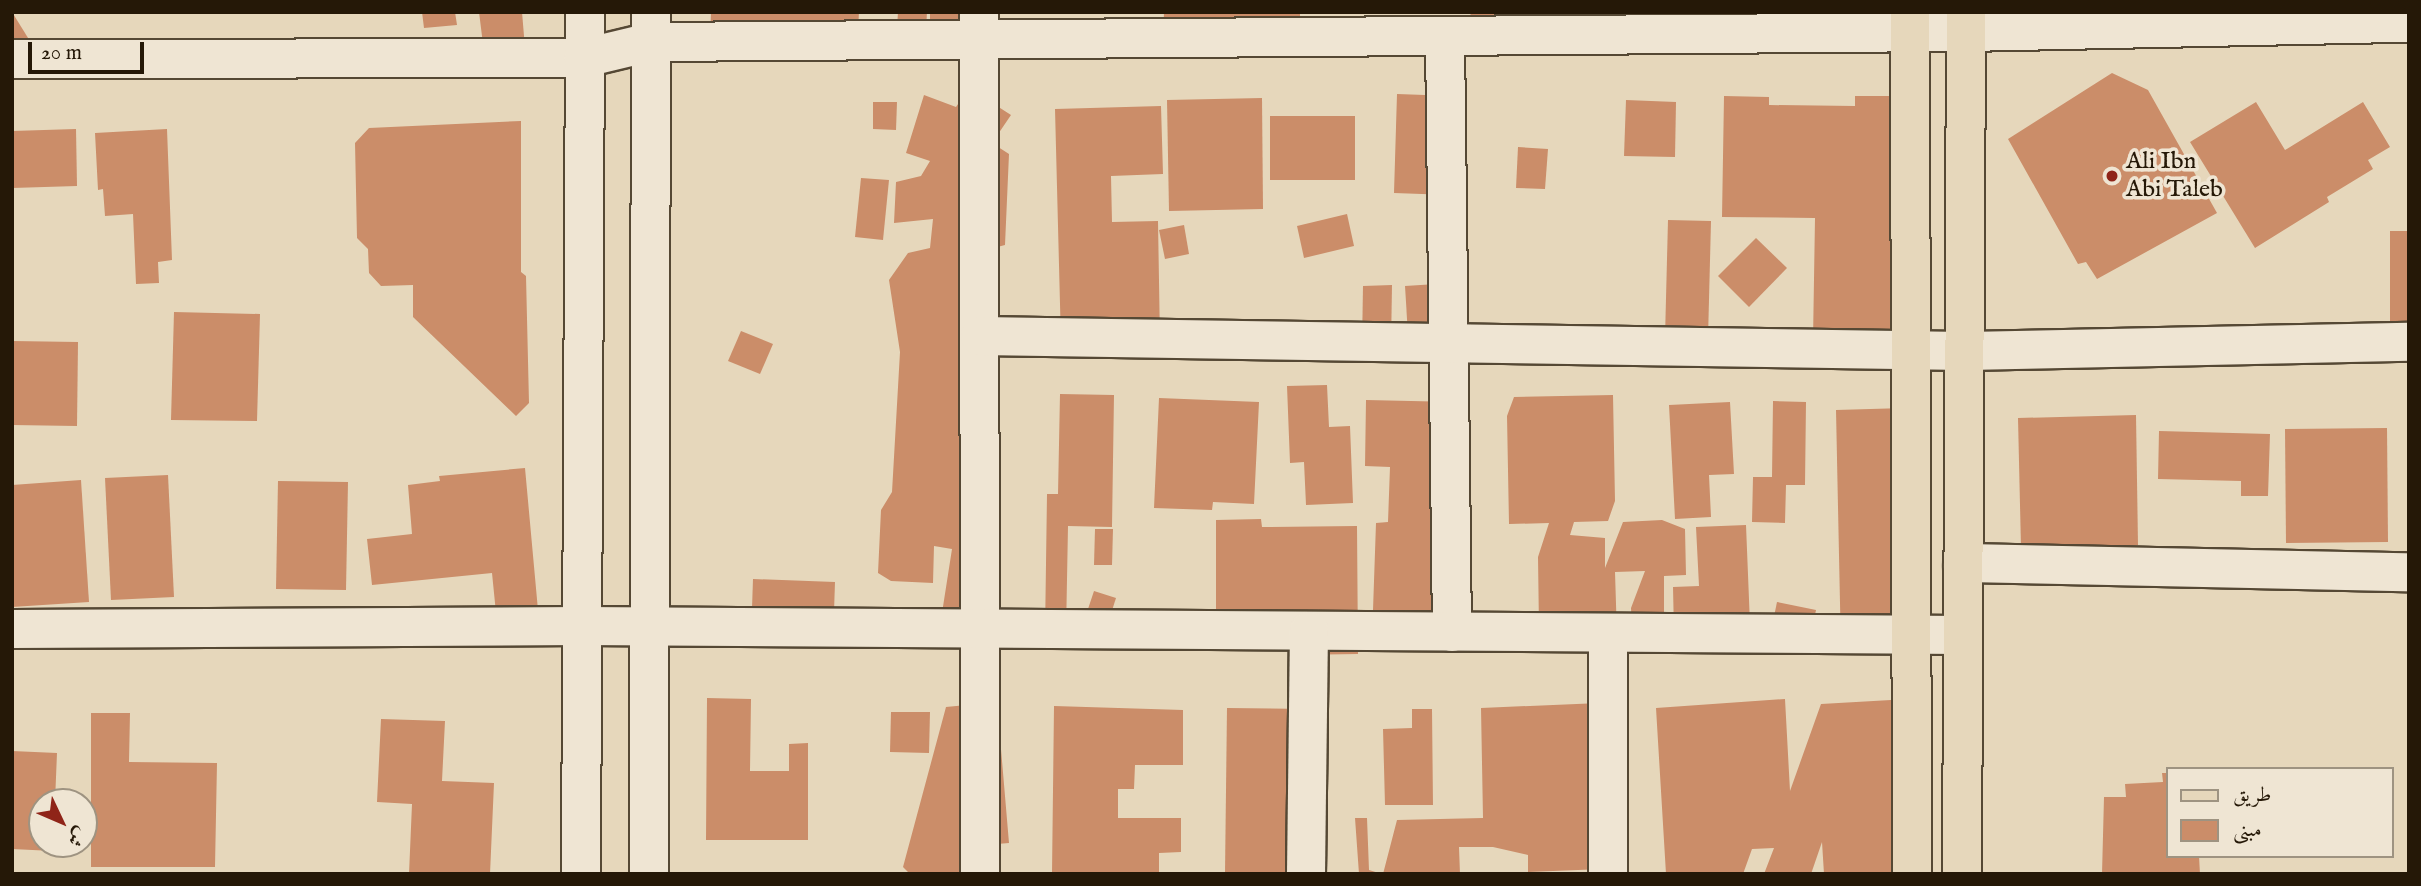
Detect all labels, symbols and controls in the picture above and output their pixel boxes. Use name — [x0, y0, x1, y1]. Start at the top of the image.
scale bar — [32, 28, 147, 72]
text: 20 m — [41, 40, 82, 67]
place label: Ali Ibn Abi Taleb — [2126, 148, 2223, 204]
marker: Ali Ibn Abi Taleb — [2104, 168, 2120, 184]
legend — [2166, 767, 2393, 858]
text: طريق — [2233, 782, 2271, 809]
north arrow — [28, 788, 98, 858]
text: مبنى — [2233, 817, 2262, 844]
text: ش — [61, 821, 92, 851]

